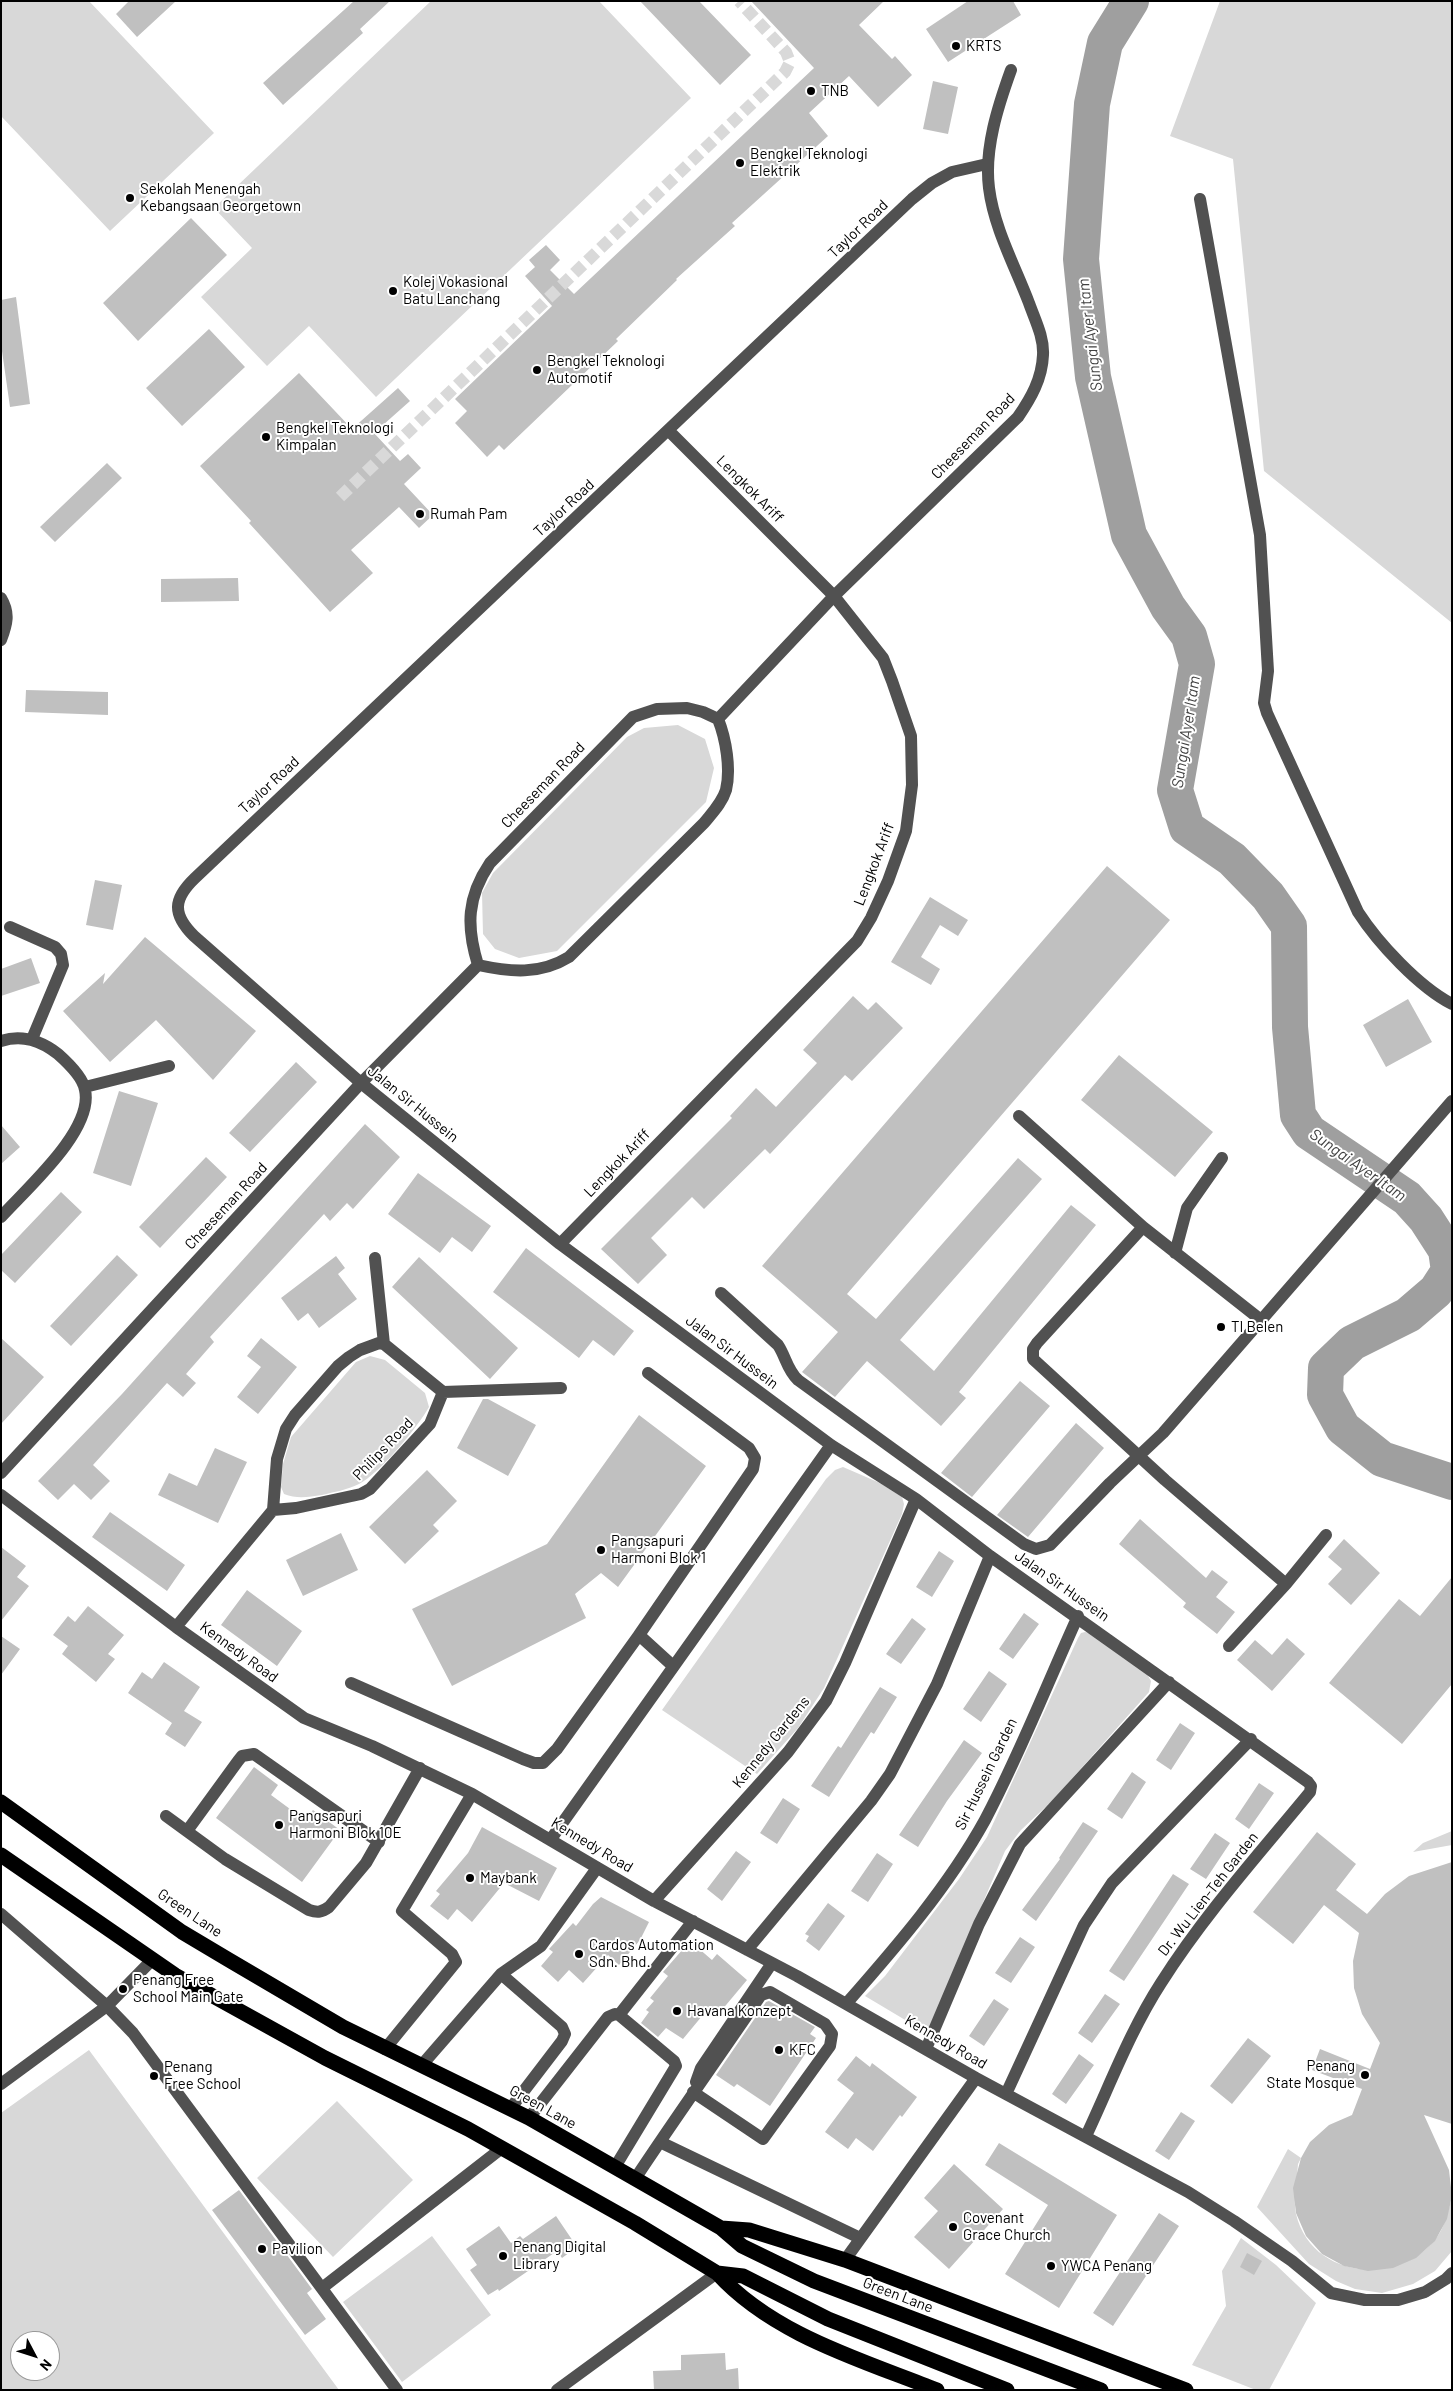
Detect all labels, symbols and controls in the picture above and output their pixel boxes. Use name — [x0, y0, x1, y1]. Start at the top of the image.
place label: KRTS — [966, 37, 1002, 55]
marker: KRTS — [950, 40, 962, 52]
place label: TNB — [821, 82, 849, 100]
marker: TNB — [805, 85, 817, 97]
place label: Bengkel Teknologi Elektrik — [750, 145, 868, 180]
marker: Bengkel Teknologi Elektrik — [734, 157, 746, 169]
place label: Sekolah Menengah Kebangsaan Georgetown — [140, 180, 301, 215]
marker: Sekolah Menengah Kebangsaan Georgetown — [124, 192, 136, 204]
street label: Taylor Road — [824, 196, 892, 262]
place label: Kolej Vokasional Batu Lanchang — [403, 273, 508, 308]
water label: Sungai Ayer Itam — [1074, 278, 1106, 392]
marker: Kolej Vokasional Batu Lanchang — [387, 285, 399, 297]
place label: Bengkel Teknologi Automotif — [547, 352, 665, 387]
marker: Bengkel Teknologi Automotif — [531, 364, 543, 376]
street label: Cheeseman Road — [927, 389, 1019, 483]
place label: Bengkel Teknologi Kimpalan — [276, 419, 394, 454]
marker: Bengkel Teknologi Kimpalan — [260, 431, 272, 443]
street label: Lengkok Ariff — [713, 452, 787, 526]
street label: Taylor Road — [530, 475, 598, 541]
place label: Rumah Pam — [430, 505, 507, 523]
marker: Rumah Pam — [414, 508, 426, 520]
water label: Sungai Ayer Itam — [1168, 675, 1204, 789]
street label: Cheeseman Road — [497, 738, 589, 832]
street label: Taylor Road — [235, 752, 303, 818]
street label: Lengkok Ariff — [850, 820, 898, 908]
street label: Jalan Sir Hussein — [364, 1062, 462, 1146]
street label: Lengkok Ariff — [580, 1125, 654, 1201]
water label: Sungai Ayer Itam — [1306, 1125, 1410, 1205]
street label: Cheeseman Road — [181, 1159, 271, 1253]
street label: Jalan Sir Hussein — [682, 1311, 782, 1393]
place label: TI Belen — [1231, 1318, 1283, 1336]
marker: TI Belen — [1215, 1321, 1227, 1333]
street label: Philips Road — [349, 1414, 417, 1484]
place label: Pangsapuri Harmoni Blok 1 — [611, 1532, 706, 1567]
marker: Pangsapuri Harmoni Blok 1 — [595, 1544, 607, 1556]
street label: Jalan Sir Hussein — [1011, 1547, 1113, 1625]
street label: Kennedy Road — [196, 1618, 282, 1686]
street label: Kennedy Gardens — [729, 1693, 813, 1791]
street label: Sir Hussein Garden — [951, 1715, 1021, 1833]
place label: Pangsapuri Harmoni Blok 10E — [289, 1807, 402, 1842]
street label: Kennedy Road — [548, 1814, 636, 1876]
marker: Pangsapuri Harmoni Blok 10E — [273, 1819, 285, 1831]
street label: Dr. Wu Lien-Teh Garden — [1154, 1829, 1262, 1959]
place label: Maybank — [480, 1869, 537, 1887]
marker: Maybank — [464, 1872, 476, 1884]
street label: Green Lane — [154, 1885, 226, 1941]
place label: Cardos Automation Sdn. Bhd. — [589, 1936, 714, 1971]
marker: Cardos Automation Sdn. Bhd. — [573, 1948, 585, 1960]
place label: Penang Free School Main Gate — [133, 1971, 244, 2006]
marker: Penang Free School Main Gate — [117, 1983, 129, 1995]
place label: Havana Konzept — [687, 2002, 791, 2020]
marker: Havana Konzept — [671, 2005, 683, 2017]
street label: Kennedy Road — [902, 2011, 990, 2073]
place label: KFC — [789, 2041, 816, 2059]
marker: KFC — [773, 2044, 785, 2056]
place label: Penang State Mosque — [1267, 2057, 1355, 2092]
place label: Penang Free School — [164, 2058, 241, 2093]
marker: Penang State Mosque — [1359, 2069, 1371, 2081]
marker: Penang Free School — [148, 2070, 160, 2082]
street label: Green Lane — [506, 2081, 580, 2133]
place label: Covenant Grace Church — [963, 2209, 1051, 2244]
marker: Covenant Grace Church — [947, 2221, 959, 2233]
place label: Penang Digital Library — [513, 2238, 606, 2273]
place label: Pavilion — [272, 2240, 323, 2258]
marker: Pavilion — [256, 2243, 268, 2255]
marker: Penang Digital Library — [497, 2250, 509, 2262]
place label: YWCA Penang — [1061, 2257, 1152, 2275]
marker: YWCA Penang — [1045, 2260, 1057, 2272]
street label: Green Lane — [860, 2273, 936, 2317]
north arrow — [10, 2331, 60, 2381]
text: N — [37, 2356, 56, 2374]

